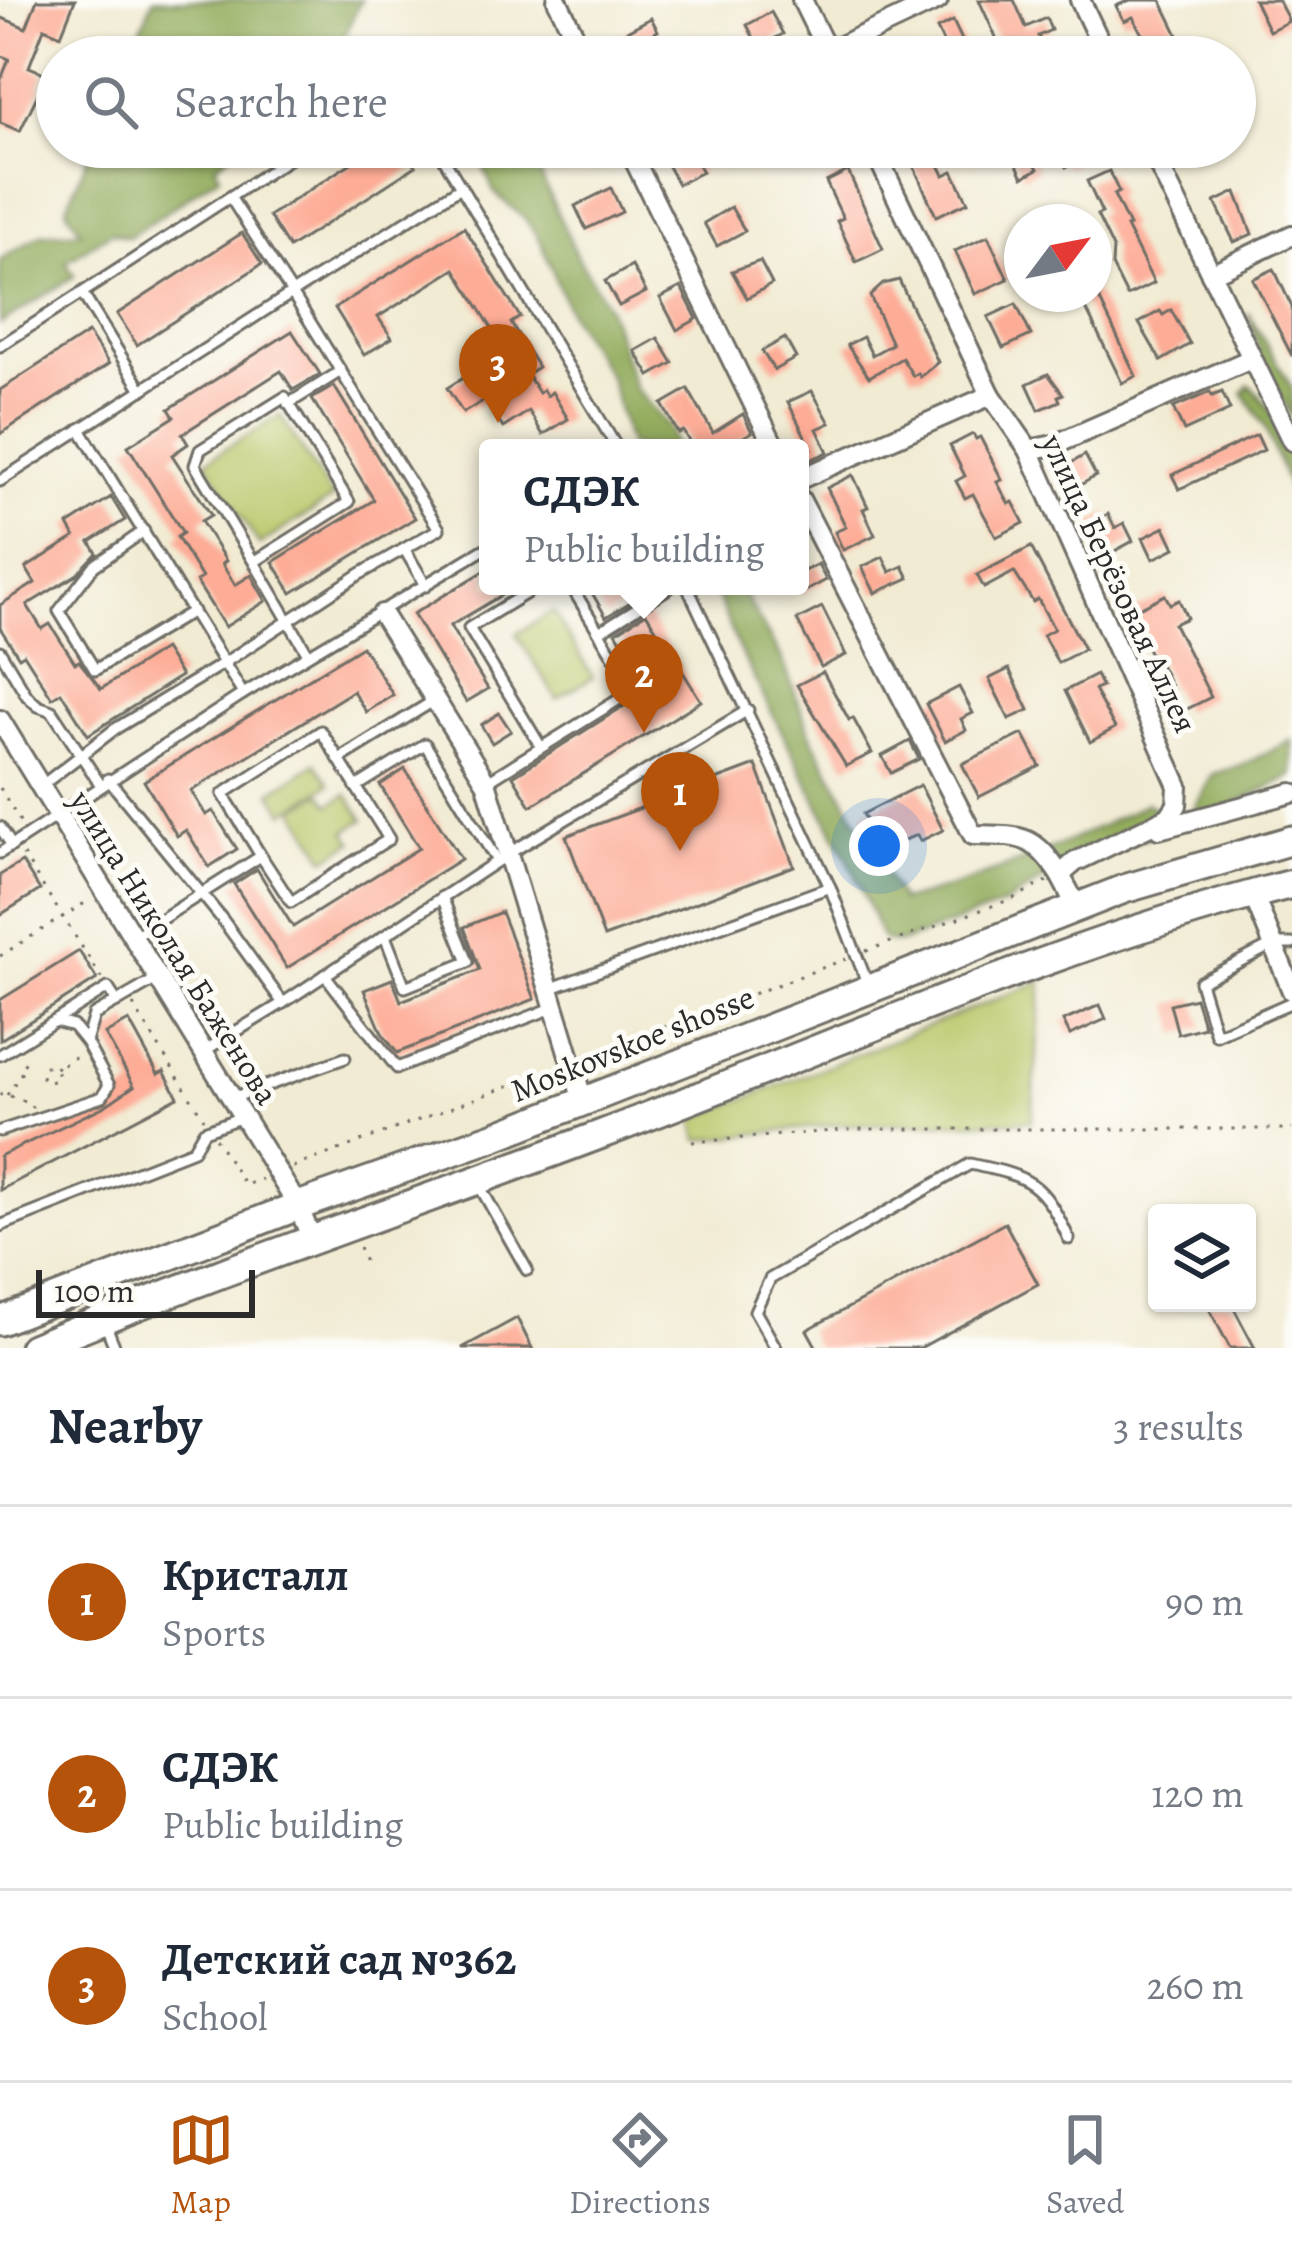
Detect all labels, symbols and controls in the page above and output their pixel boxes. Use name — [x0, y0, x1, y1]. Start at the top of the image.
search box — [36, 36, 1256, 168]
icon: search — [78, 69, 144, 135]
text: Search here — [174, 71, 388, 133]
north arrow — [1004, 204, 1112, 312]
pin: 3 — [459, 324, 537, 423]
street label: улица Берёзовая Аллея — [1030, 426, 1209, 740]
popup — [479, 439, 809, 595]
text: СДЭК — [523, 460, 640, 522]
text: Public building — [523, 522, 765, 575]
pin: 2 — [605, 634, 683, 733]
pin: 1 — [641, 752, 719, 851]
street label: улица Николая Баженова — [59, 781, 290, 1114]
your location — [849, 816, 909, 876]
street label: Moskovskoe shosse — [504, 974, 761, 1113]
map controls — [1148, 1204, 1256, 1312]
button: layers — [1148, 1204, 1256, 1312]
scale bar — [36, 1264, 255, 1317]
text: 100 m — [54, 1268, 134, 1313]
text: Nearby — [48, 1391, 202, 1461]
text: 3 results — [1113, 1400, 1244, 1453]
text: Кристалл — [162, 1544, 349, 1606]
text: 1 — [80, 1575, 94, 1628]
text: 90 m — [1165, 1575, 1244, 1628]
text: Sports — [162, 1606, 266, 1659]
text: СДЭК — [162, 1736, 278, 1798]
text: 2 — [78, 1767, 96, 1820]
text: 120 m — [1151, 1767, 1244, 1820]
text: Public building — [162, 1798, 403, 1851]
text: Детский сад №362 — [162, 1928, 517, 1990]
text: 3 — [79, 1959, 95, 2012]
text: 260 m — [1146, 1959, 1244, 2012]
text: School — [162, 1990, 268, 2043]
tab: Map — [168, 2107, 234, 2224]
tab: Directions — [569, 2107, 711, 2224]
tab: Saved — [1046, 2107, 1124, 2224]

